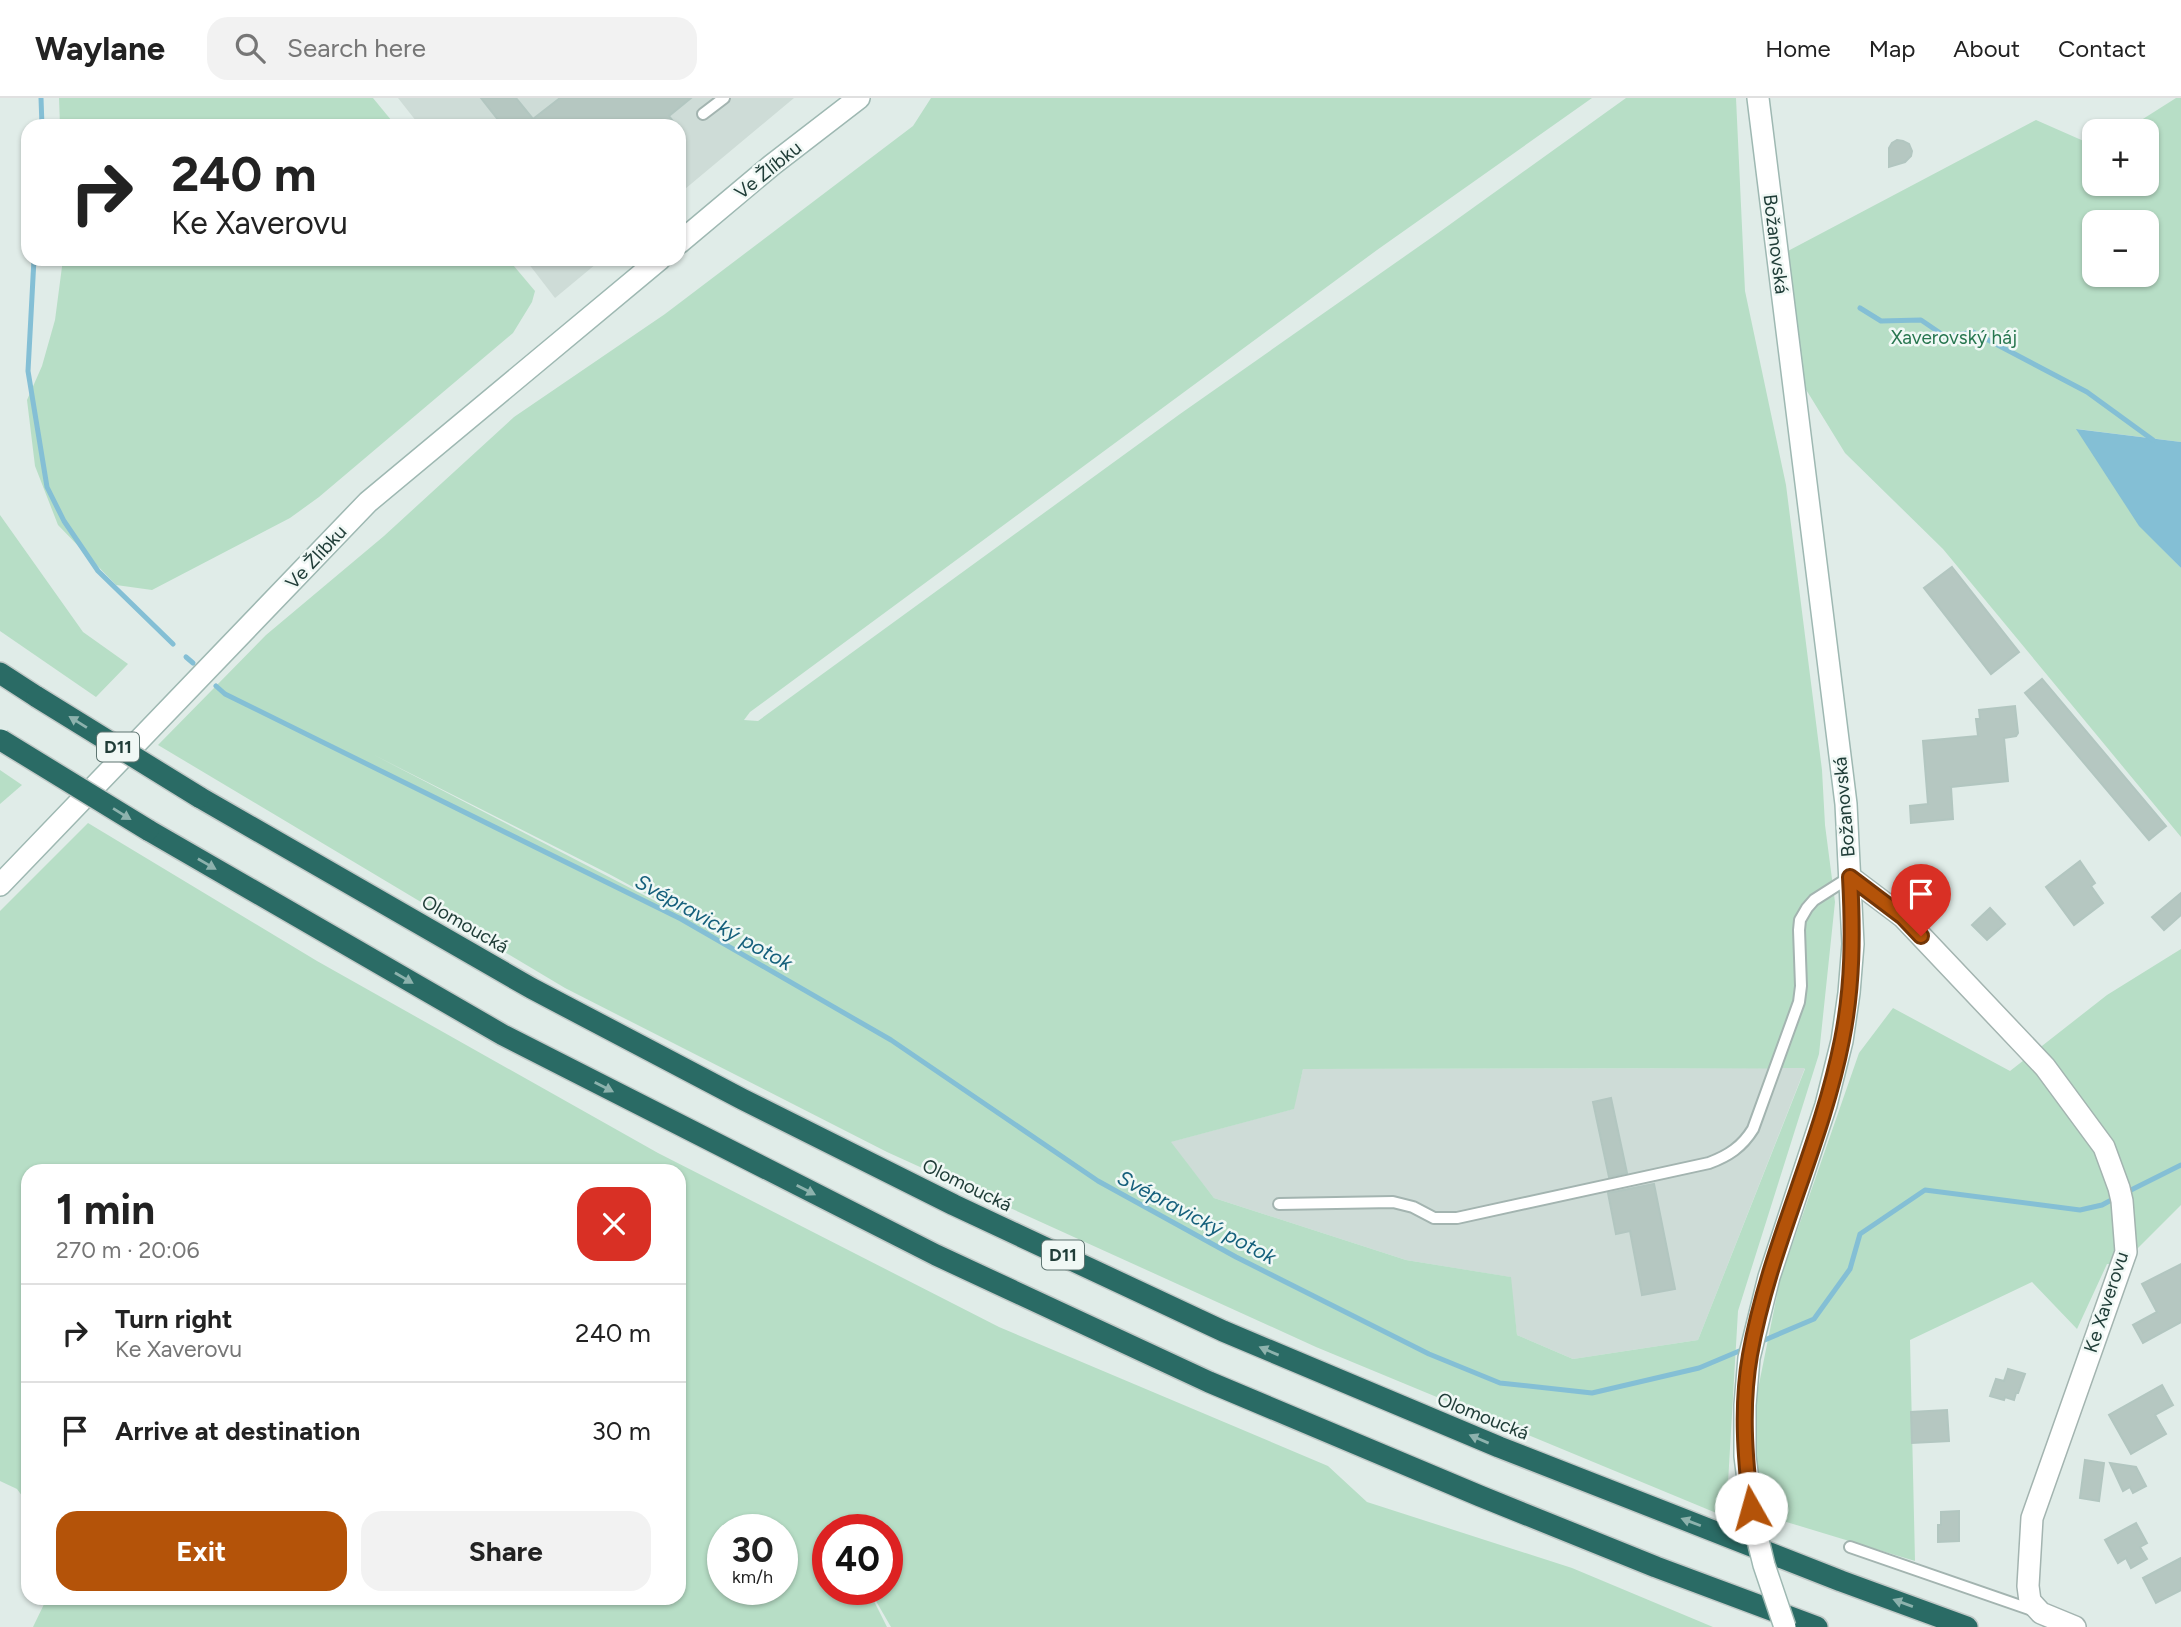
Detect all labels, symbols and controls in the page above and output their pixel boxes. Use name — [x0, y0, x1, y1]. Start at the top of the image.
search box — [207, 17, 697, 80]
text: Waylane — [35, 29, 165, 68]
icon: search — [231, 29, 269, 67]
text: Search here — [287, 32, 426, 64]
text: Home — [1765, 34, 1831, 63]
text: Map — [1869, 34, 1915, 63]
text: About — [1953, 34, 2020, 63]
text: Contact — [2058, 34, 2146, 63]
map controls — [2082, 119, 2159, 287]
button: + — [2082, 119, 2159, 196]
street label: Ve Žlíbku — [730, 136, 806, 204]
text: 240 m — [171, 144, 317, 203]
icon: right — [56, 147, 147, 238]
street label: Božanovská — [1758, 193, 1794, 295]
text: Ke Xaverovu — [171, 204, 348, 242]
button: − — [2082, 210, 2159, 287]
park label: Xaverovský háj — [1891, 326, 2017, 349]
street label: Ve Žlíbku — [281, 520, 351, 594]
one-way arrow — [68, 716, 88, 729]
road number: D11 — [97, 732, 139, 762]
street label: Božanovská — [1828, 756, 1860, 858]
one-way arrow — [112, 808, 131, 821]
one-way arrow — [197, 858, 217, 870]
pin — [1891, 864, 1951, 936]
water label: Svépravický potok — [631, 868, 798, 976]
icon: arrive — [1902, 875, 1940, 913]
street label: Olomoucká — [417, 890, 513, 958]
one-way arrow — [395, 972, 414, 984]
one-way arrow — [594, 1081, 614, 1092]
street label: Olomoucká — [919, 1153, 1015, 1217]
water label: Svépravický potok — [1113, 1165, 1281, 1270]
text: 1 min — [56, 1184, 155, 1235]
one-way arrow — [796, 1185, 816, 1196]
button: close — [577, 1187, 651, 1261]
text: 270 m · 20:06 — [56, 1236, 200, 1264]
road number: D11 — [1042, 1240, 1084, 1270]
street label: Ke Xaverovu — [2079, 1249, 2133, 1355]
text: Turn right — [115, 1303, 232, 1335]
icon: right — [56, 1314, 94, 1352]
text: 240 m — [575, 1317, 651, 1349]
text: Ke Xaverovu — [115, 1335, 242, 1363]
one-way arrow — [1259, 1345, 1280, 1356]
street label: Olomoucká — [1434, 1387, 1532, 1445]
icon: arrive — [56, 1412, 94, 1450]
text: Arrive at destination — [115, 1415, 360, 1447]
text: 30 m — [592, 1415, 651, 1447]
one-way arrow — [1469, 1433, 1489, 1445]
position arrow — [1714, 1471, 1788, 1545]
button: Exit — [56, 1511, 347, 1591]
button: Share — [361, 1511, 651, 1591]
speed limit sign: 40 — [812, 1514, 903, 1605]
one-way arrow — [1680, 1517, 1701, 1528]
text: 30 — [731, 1529, 774, 1571]
text: km/h — [732, 1566, 773, 1588]
one-way arrow — [1893, 1598, 1914, 1609]

